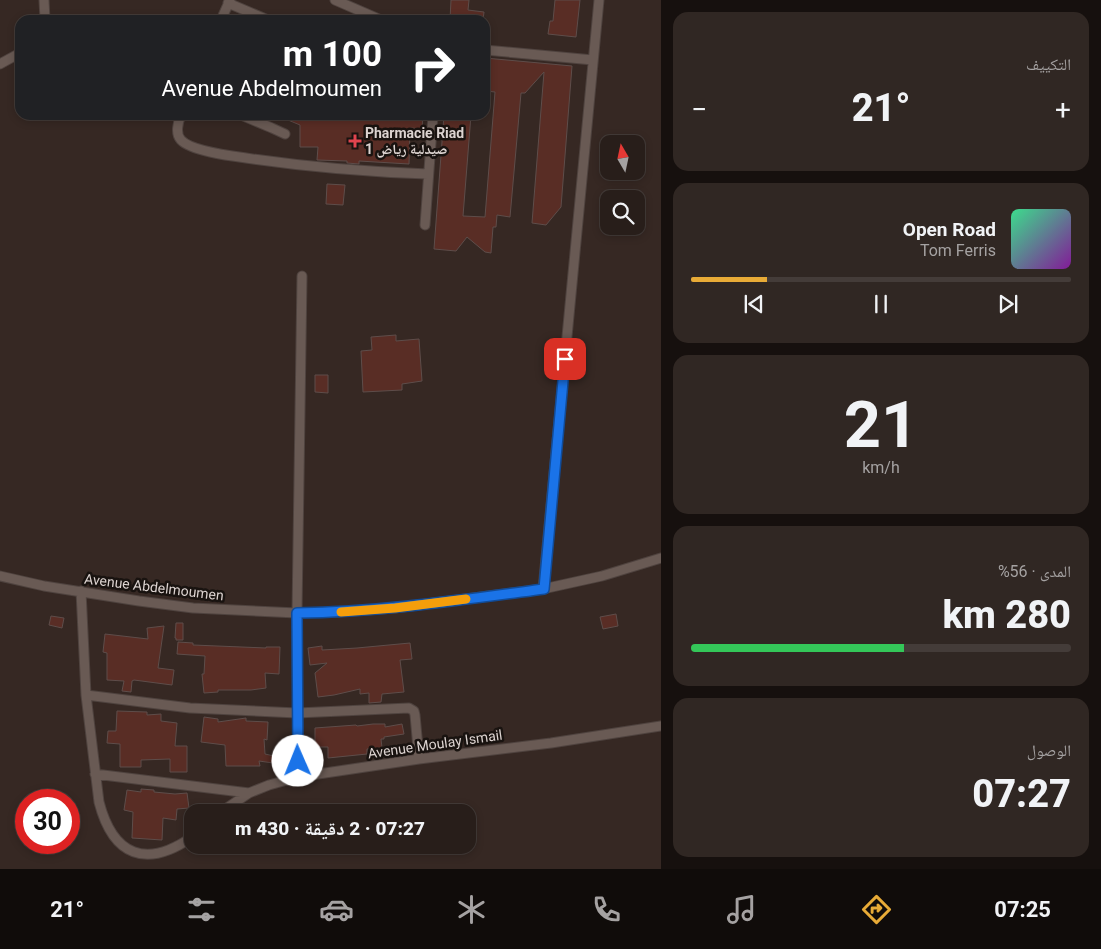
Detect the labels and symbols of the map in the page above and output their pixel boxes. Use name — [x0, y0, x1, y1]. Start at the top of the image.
place label: Pharmacie Riad 1 صيدلية رياض — [365, 125, 464, 158]
marker: Pharmacie Riad 1 صيدلية رياض — [349, 135, 361, 147]
north arrow — [600, 135, 645, 180]
pin — [544, 338, 586, 380]
street label: Avenue Abdelmoumen — [83, 571, 225, 603]
street label: Avenue Moulay Ismail — [367, 727, 503, 761]
position arrow — [271, 734, 323, 786]
speed limit sign: 30 — [15, 789, 80, 854]

